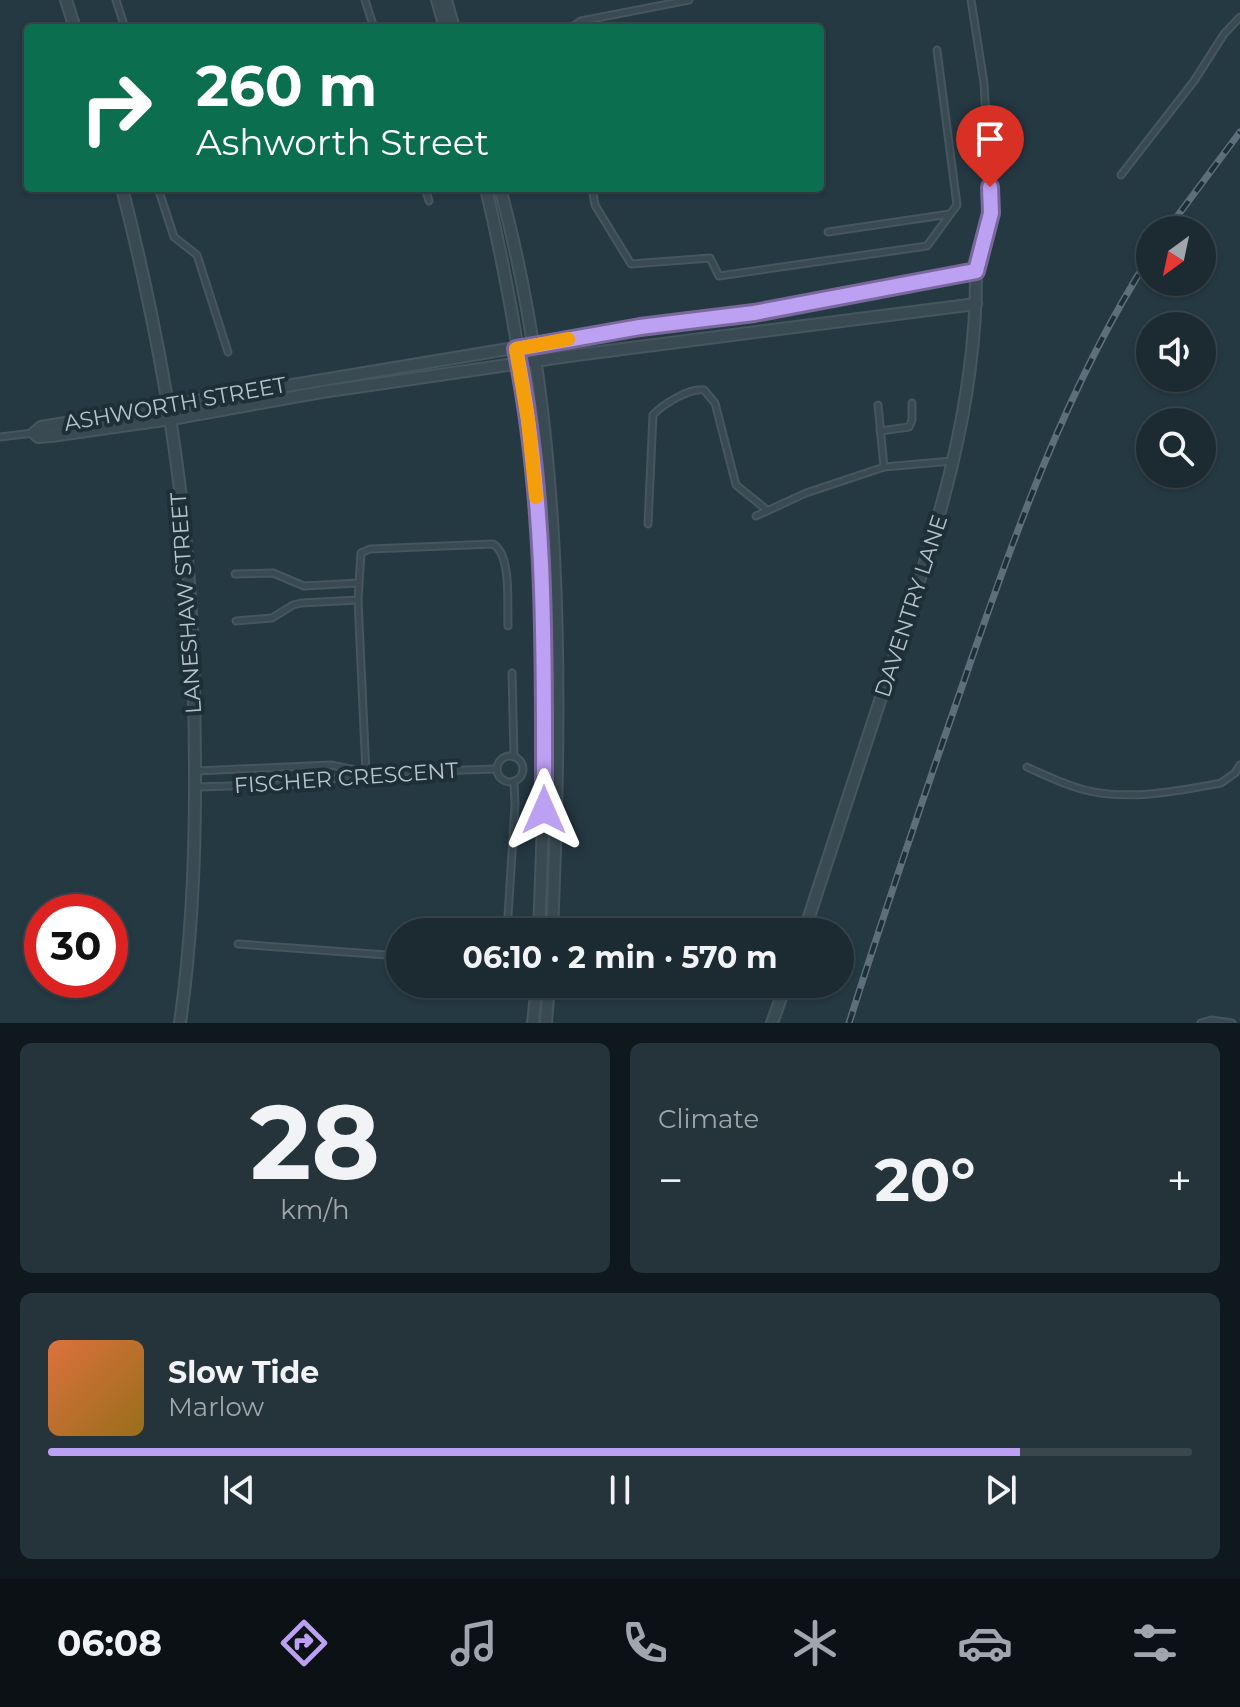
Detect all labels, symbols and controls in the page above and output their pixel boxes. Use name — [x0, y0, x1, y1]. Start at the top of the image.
text: 260 m — [196, 52, 377, 120]
icon: right — [64, 56, 168, 160]
pin — [956, 105, 1024, 187]
icon: arrive — [968, 117, 1012, 161]
text: Ashworth Street — [196, 120, 489, 164]
north arrow — [1136, 216, 1216, 296]
map controls — [1136, 216, 1216, 488]
button: sound — [1136, 312, 1216, 392]
street label: ASHWORTH STREET — [62, 371, 289, 437]
button: search — [1136, 408, 1216, 488]
street label: LANESHAW STREET — [165, 491, 207, 715]
street label: DAVENTRY LANE — [869, 512, 953, 700]
street label: FISCHER CRESCENT — [233, 757, 459, 799]
position arrow — [502, 768, 586, 852]
speed limit sign: 30 — [24, 894, 128, 998]
text: 06:10 · 2 min · 570 m — [463, 939, 777, 976]
text: 28 — [250, 1078, 380, 1205]
text: Climate — [658, 1103, 759, 1135]
text: 20° — [874, 1143, 976, 1216]
text: − — [658, 1153, 683, 1207]
text: + — [1167, 1153, 1192, 1207]
text: km/h — [280, 1194, 350, 1226]
text: Slow Tide — [168, 1354, 319, 1391]
text: Marlow — [168, 1391, 264, 1423]
icon: previous — [217, 1468, 261, 1512]
icon: pause — [598, 1468, 642, 1512]
icon: next — [979, 1468, 1023, 1512]
icon: directions — [276, 1615, 332, 1671]
icon: music — [446, 1615, 502, 1671]
icon: phone — [617, 1615, 673, 1671]
icon: climate — [787, 1615, 843, 1671]
icon: car — [957, 1615, 1013, 1671]
icon: filters — [1127, 1615, 1183, 1671]
text: 06:08 — [57, 1621, 162, 1665]

